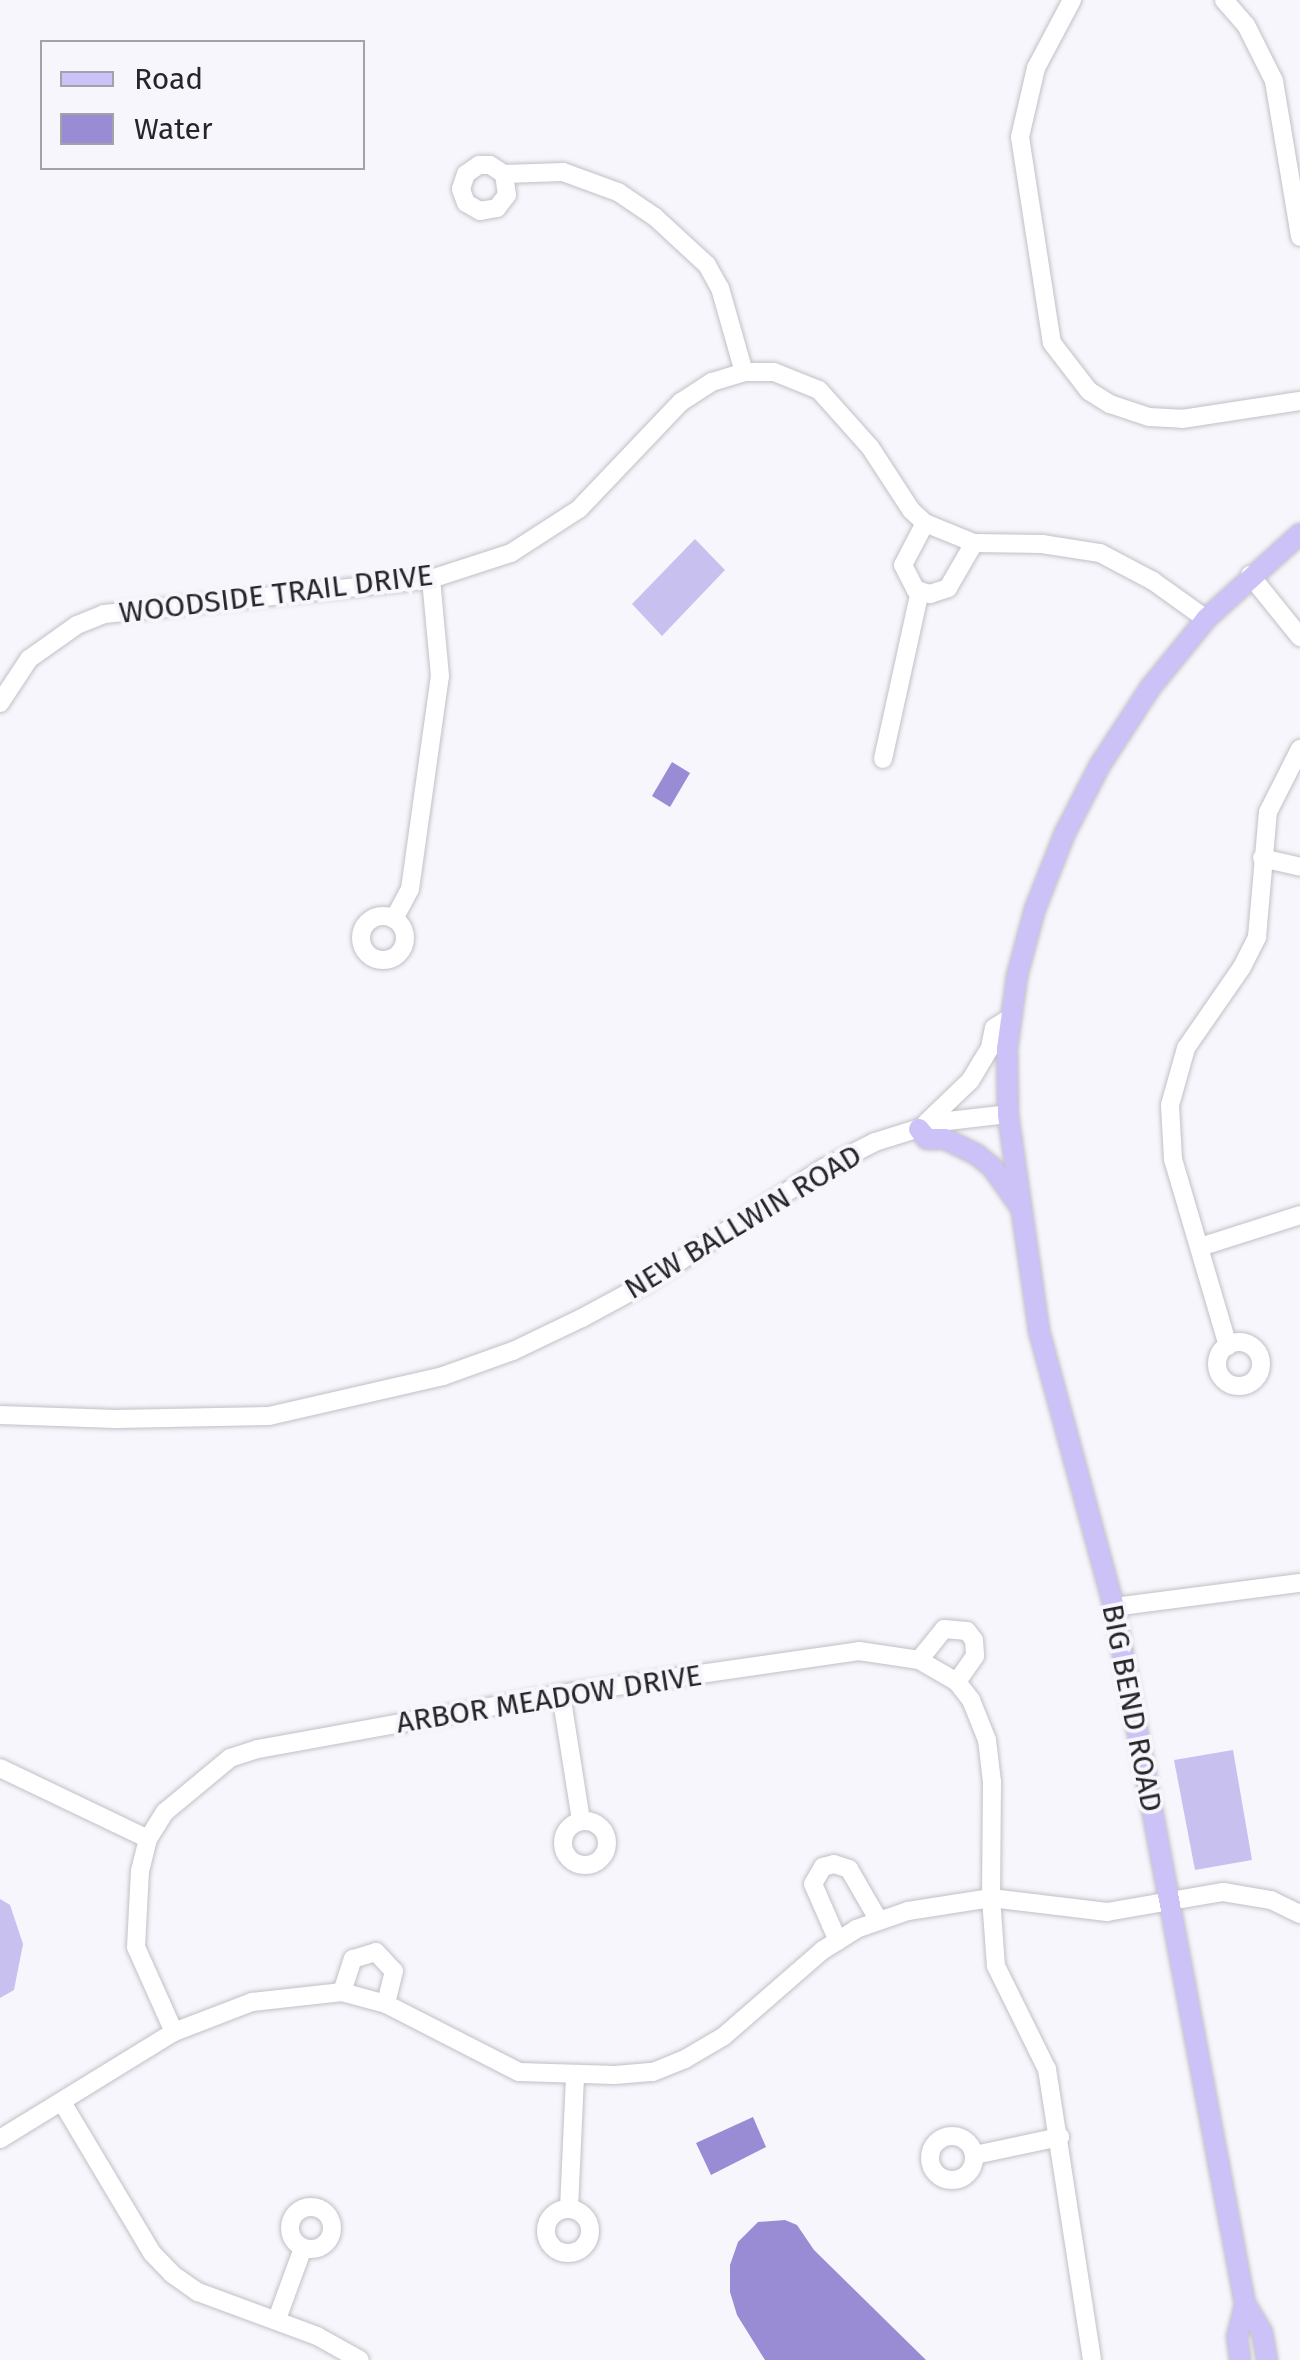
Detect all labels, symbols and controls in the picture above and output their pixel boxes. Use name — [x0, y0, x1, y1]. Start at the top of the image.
legend — [40, 40, 365, 170]
text: Road — [134, 61, 203, 97]
text: Water — [134, 111, 213, 147]
street label: WOODSIDE TRAIL DRIVE — [117, 557, 435, 631]
street label: NEW BALLWIN ROAD — [618, 1137, 868, 1307]
street label: BIG BEND ROAD — [1094, 1601, 1170, 1815]
street label: ARBOR MEADOW DRIVE — [394, 1657, 704, 1741]

